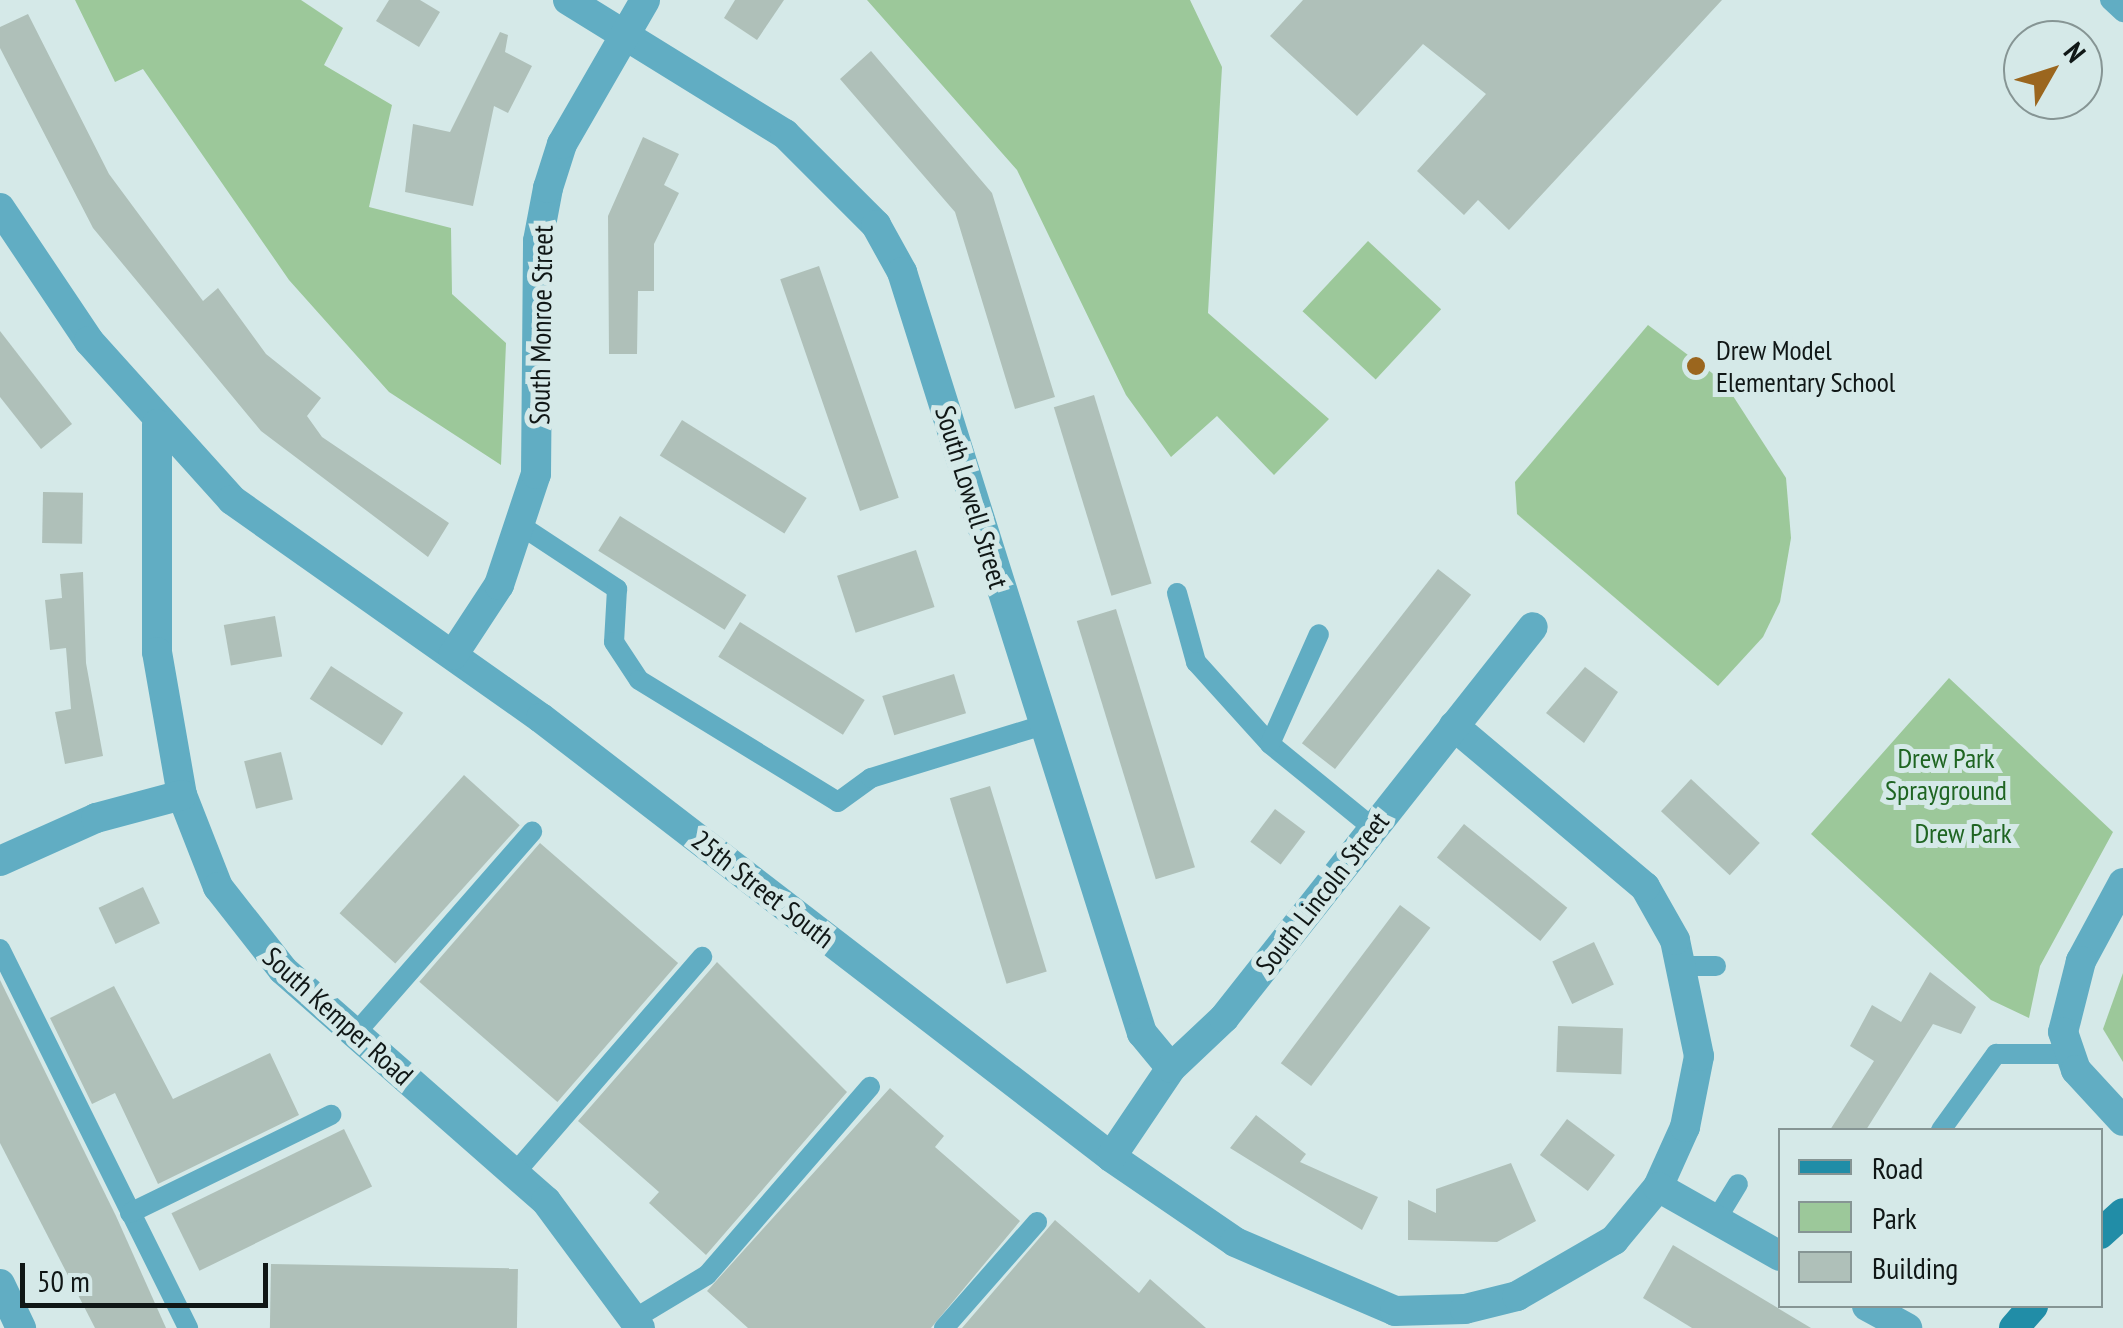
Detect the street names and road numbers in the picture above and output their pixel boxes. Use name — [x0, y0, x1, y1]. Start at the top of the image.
street label: South Monroe Street — [522, 225, 560, 425]
street label: South Lowell Street — [928, 402, 1016, 592]
street label: South Lincoln Street — [1248, 805, 1396, 981]
street label: 25th Street South — [685, 823, 841, 955]
street label: South Kemper Road — [256, 940, 420, 1092]

